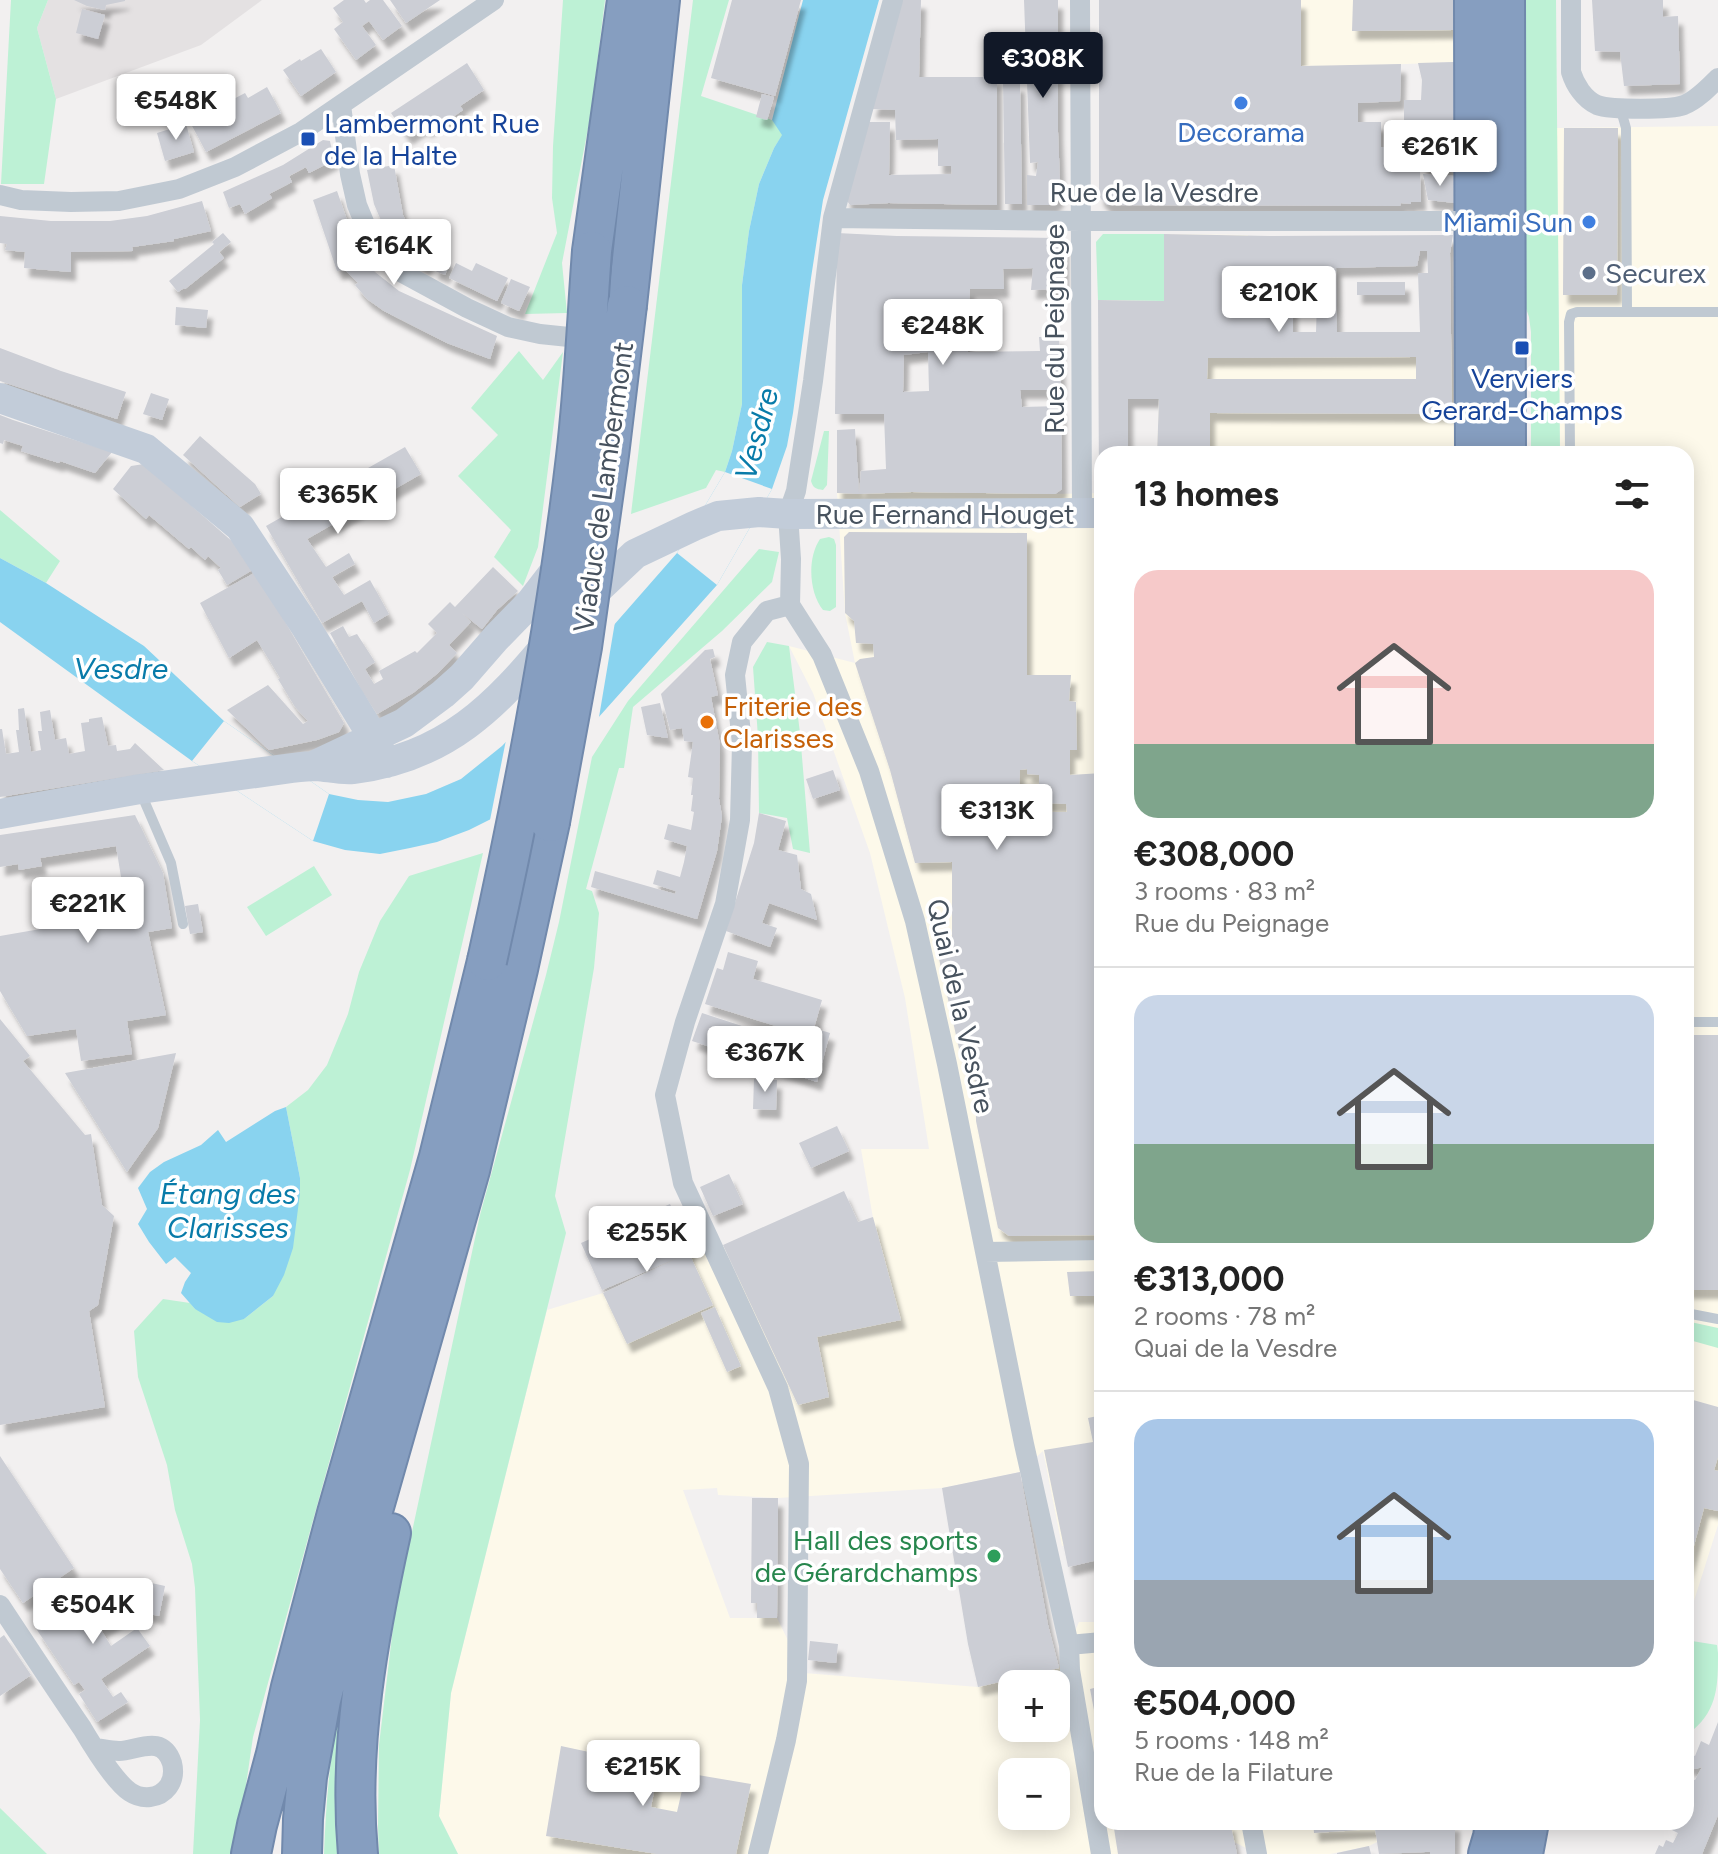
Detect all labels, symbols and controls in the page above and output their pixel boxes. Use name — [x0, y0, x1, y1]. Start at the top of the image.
pin: €308K — [987, 32, 1099, 100]
text: €308K — [1002, 42, 1084, 74]
pin: €548K — [120, 74, 232, 142]
text: €548K — [135, 84, 217, 116]
marker: Decorama — [1232, 94, 1250, 112]
place label: Lambermont Rue de la Halte — [324, 106, 539, 172]
place label: Decorama — [1177, 115, 1305, 149]
pin: €261K — [1384, 120, 1496, 188]
marker: Lambermont Rue de la Halte — [299, 130, 317, 148]
text: €261K — [1402, 130, 1478, 162]
street label: Rue de la Vesdre — [1049, 175, 1259, 209]
place label: Miami Sun — [1443, 205, 1573, 239]
marker: Miami Sun — [1580, 213, 1598, 231]
pin: €164K — [338, 219, 450, 287]
street label: Rue du Peignage — [1037, 224, 1071, 434]
text: €164K — [355, 229, 433, 261]
place label: Securex — [1605, 256, 1707, 290]
marker: Securex — [1580, 264, 1598, 282]
pin: €210K — [1223, 266, 1335, 334]
text: €210K — [1240, 276, 1318, 308]
pin: €248K — [887, 299, 999, 367]
text: €248K — [902, 309, 984, 341]
marker: Verviers Gerard-Champs — [1513, 339, 1531, 357]
street label: Viaduc de Lambermont — [566, 340, 640, 634]
place label: Verviers Gerard-Champs — [1421, 361, 1623, 427]
water label: Vesdre — [726, 384, 787, 484]
pin: €365K — [282, 468, 394, 536]
icon: filters — [1610, 472, 1654, 516]
text: 13 homes — [1134, 474, 1279, 515]
text: €365K — [298, 478, 378, 510]
street label: Rue Fernand Houget — [815, 497, 1075, 531]
icon: home — [1322, 622, 1466, 766]
water label: Vesdre — [74, 650, 168, 687]
place label: Friterie des Clarisses — [723, 689, 863, 755]
marker: Friterie des Clarisses — [698, 713, 716, 731]
pin: €313K — [941, 784, 1053, 852]
text: €313K — [959, 794, 1035, 826]
text: €308,000 — [1134, 834, 1294, 875]
text: 3 rooms · 83 m² — [1134, 875, 1315, 907]
pin: €221K — [32, 877, 144, 945]
text: €221K — [50, 887, 126, 919]
street label: Quai de la Vesdre — [920, 896, 1002, 1116]
text: Rue du Peignage — [1134, 907, 1329, 939]
pin: €367K — [709, 1026, 821, 1094]
text: €367K — [725, 1036, 805, 1068]
icon: home — [1322, 1047, 1466, 1191]
water label: Étang des Clarisses — [160, 1175, 296, 1246]
pin: €255K — [591, 1206, 703, 1274]
text: €255K — [607, 1216, 687, 1248]
text: €313,000 — [1134, 1259, 1285, 1300]
text: 2 rooms · 78 m² — [1134, 1300, 1315, 1332]
text: Quai de la Vesdre — [1134, 1332, 1337, 1364]
icon: home — [1322, 1471, 1466, 1615]
place label: Hall des sports de Gérardchamps — [755, 1523, 978, 1589]
marker: Hall des sports de Gérardchamps — [985, 1547, 1003, 1565]
pin: €504K — [37, 1578, 149, 1646]
text: €504K — [51, 1588, 135, 1620]
map controls — [998, 1670, 1070, 1830]
button: + — [998, 1670, 1070, 1742]
text: €504,000 — [1134, 1683, 1296, 1724]
text: 5 rooms · 148 m² — [1134, 1724, 1329, 1756]
pin: €215K — [587, 1740, 699, 1808]
text: €215K — [605, 1750, 681, 1782]
text: Rue de la Filature — [1134, 1756, 1333, 1788]
button: − — [998, 1758, 1070, 1830]

